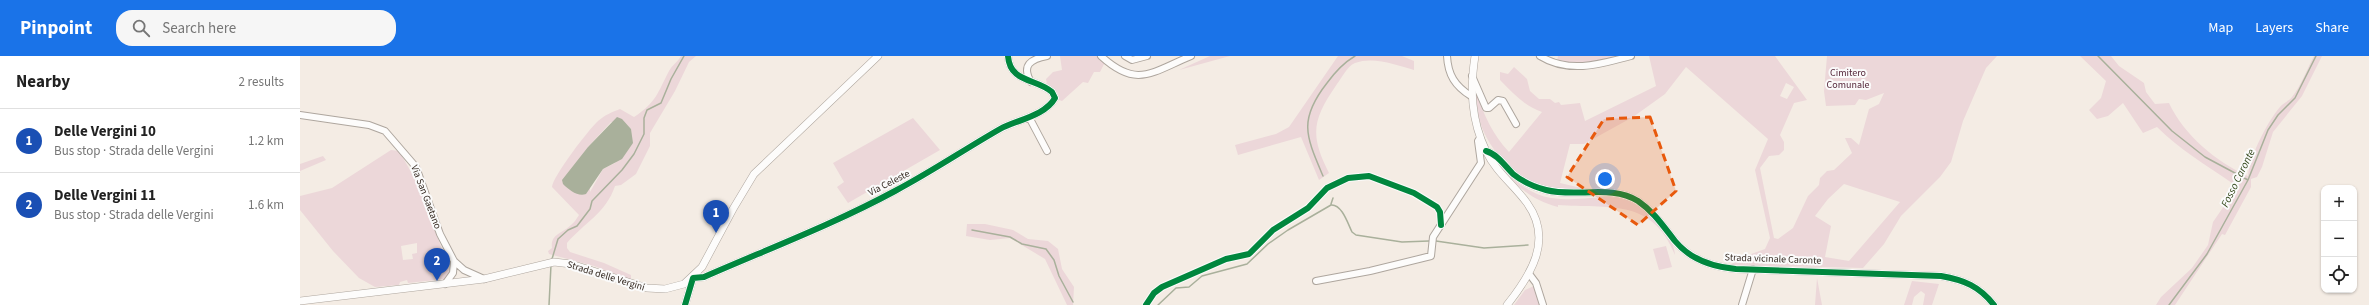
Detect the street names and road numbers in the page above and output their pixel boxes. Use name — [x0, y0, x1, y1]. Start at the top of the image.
street label: Via San Gaetano — [407, 163, 445, 231]
street label: Via Celeste — [866, 167, 912, 199]
street label: Strada vicinale Caronte — [1724, 250, 1822, 268]
street label: Strada delle Vergini — [565, 258, 647, 294]

